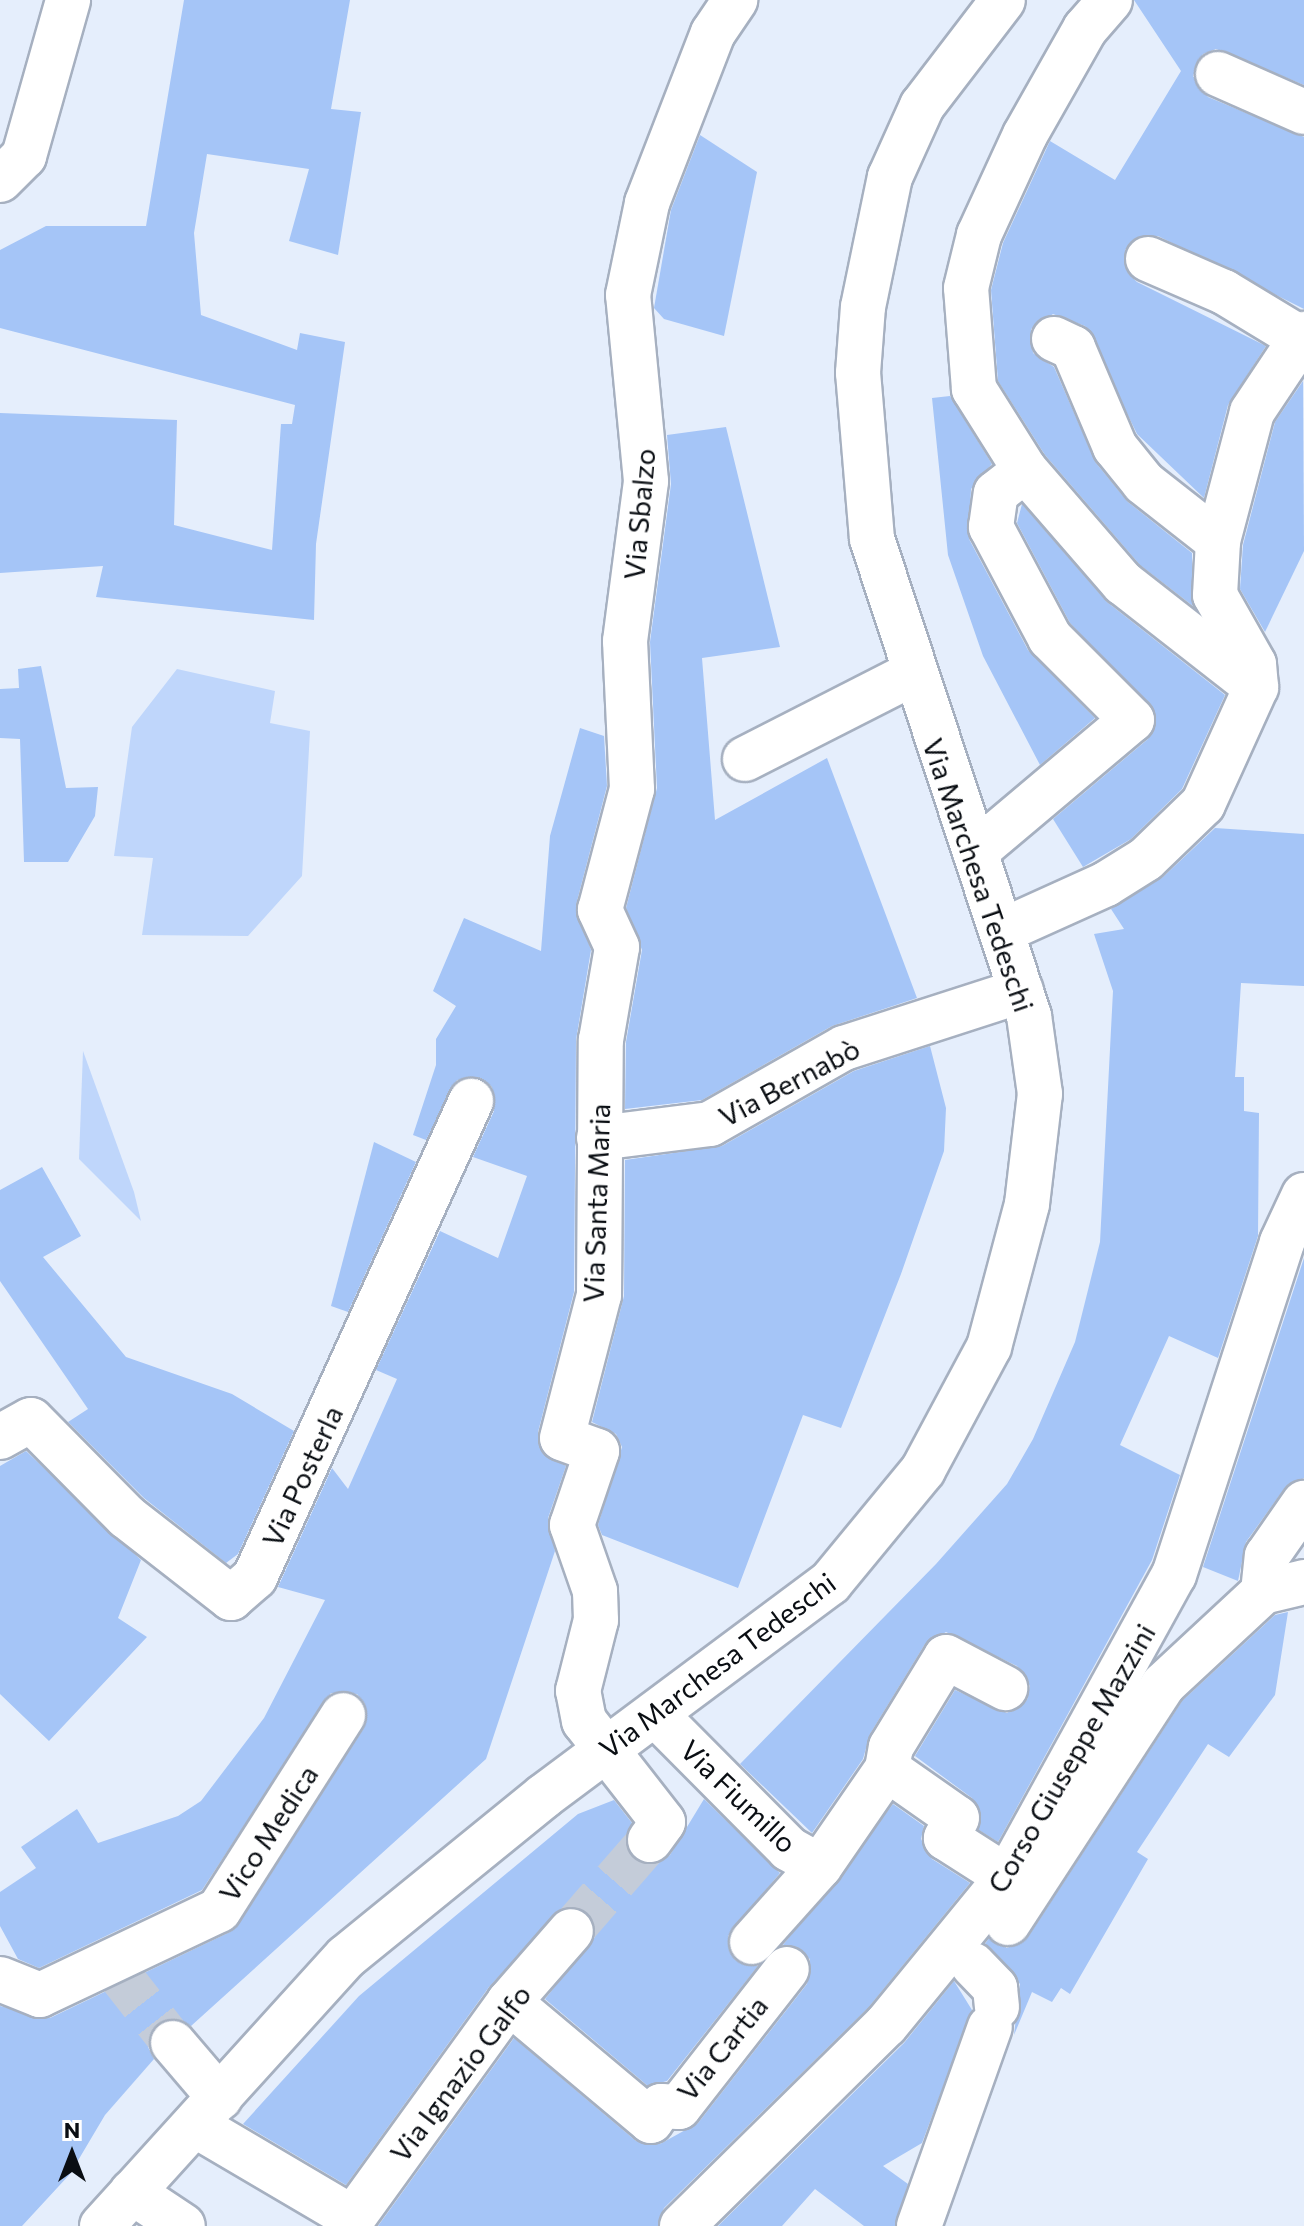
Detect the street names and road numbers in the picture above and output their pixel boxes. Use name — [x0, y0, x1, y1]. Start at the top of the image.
street label: Via Sbalzo — [617, 447, 661, 581]
street label: Via Marchesa Tedeschi — [916, 734, 1042, 1016]
street label: Via Bernabò — [713, 1031, 865, 1133]
street label: Via Santa Maria — [576, 1103, 616, 1303]
street label: Via Posterla — [255, 1400, 349, 1552]
street label: Via Marchesa Tedeschi — [592, 1565, 842, 1765]
street label: Corso Giuseppe Mazzini — [980, 1618, 1162, 1898]
street label: Via Fiumillo — [674, 1733, 804, 1859]
street label: Vico Medica — [212, 1759, 324, 1907]
street label: Via Ignazio Galfo — [383, 1978, 537, 2168]
street label: Via Cartia — [670, 1989, 774, 2107]

